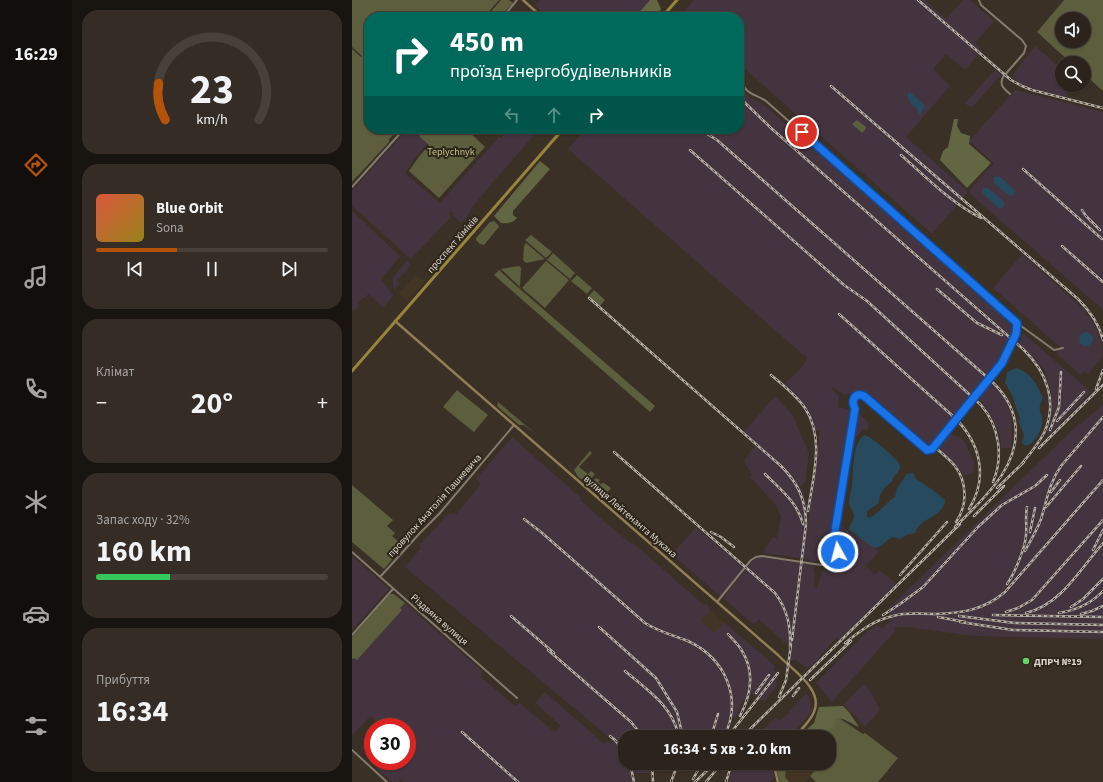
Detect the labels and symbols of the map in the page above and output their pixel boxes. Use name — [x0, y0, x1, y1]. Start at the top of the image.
pin — [785, 115, 819, 149]
park label: Teplychnyk — [427, 145, 475, 159]
street label: проспект Хіміків — [424, 213, 482, 276]
street label: провулок Анатолія Пашкевича — [385, 451, 485, 560]
street label: вулиця Лейтенанта Мукана — [581, 472, 680, 561]
position arrow — [817, 531, 859, 573]
street label: Різдвяна вулиця — [408, 591, 471, 649]
place label: ДПРЧ №19 — [1034, 655, 1082, 669]
marker: ДПРЧ №19 — [1021, 656, 1031, 666]
speed limit sign: 30 — [364, 718, 416, 770]

